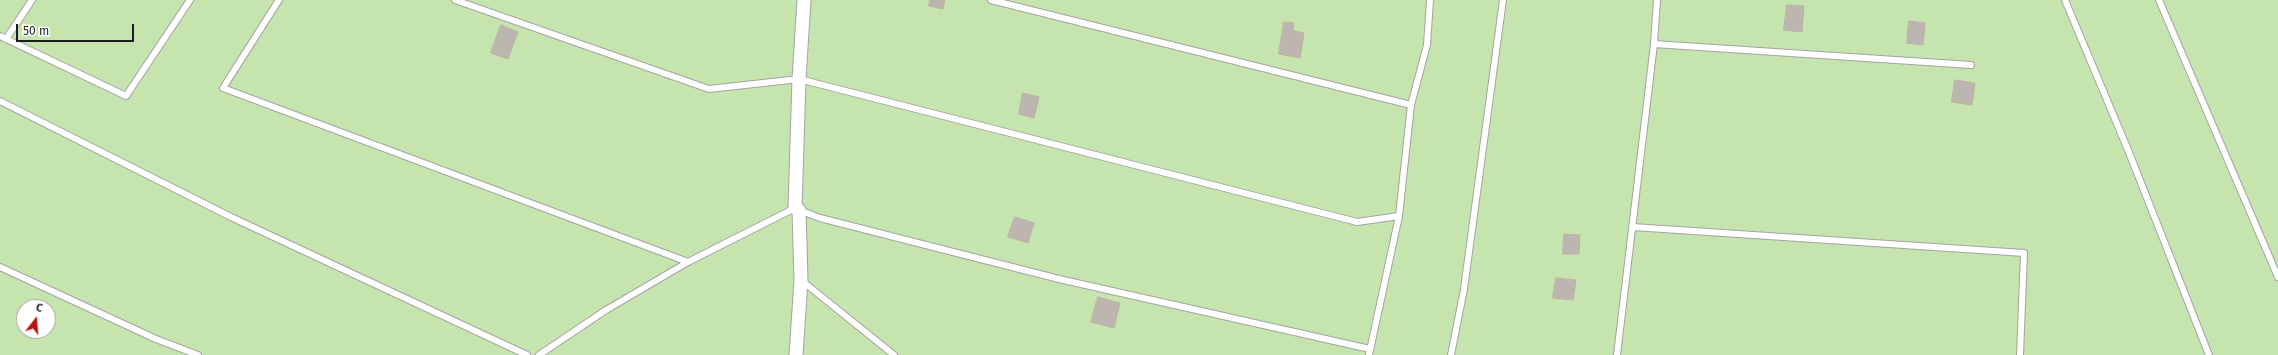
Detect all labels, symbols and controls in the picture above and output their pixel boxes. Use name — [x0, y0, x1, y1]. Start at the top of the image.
scale bar — [18, 16, 136, 42]
text: 50 m — [23, 24, 49, 38]
north arrow — [16, 299, 56, 339]
text: С — [34, 301, 44, 315]

